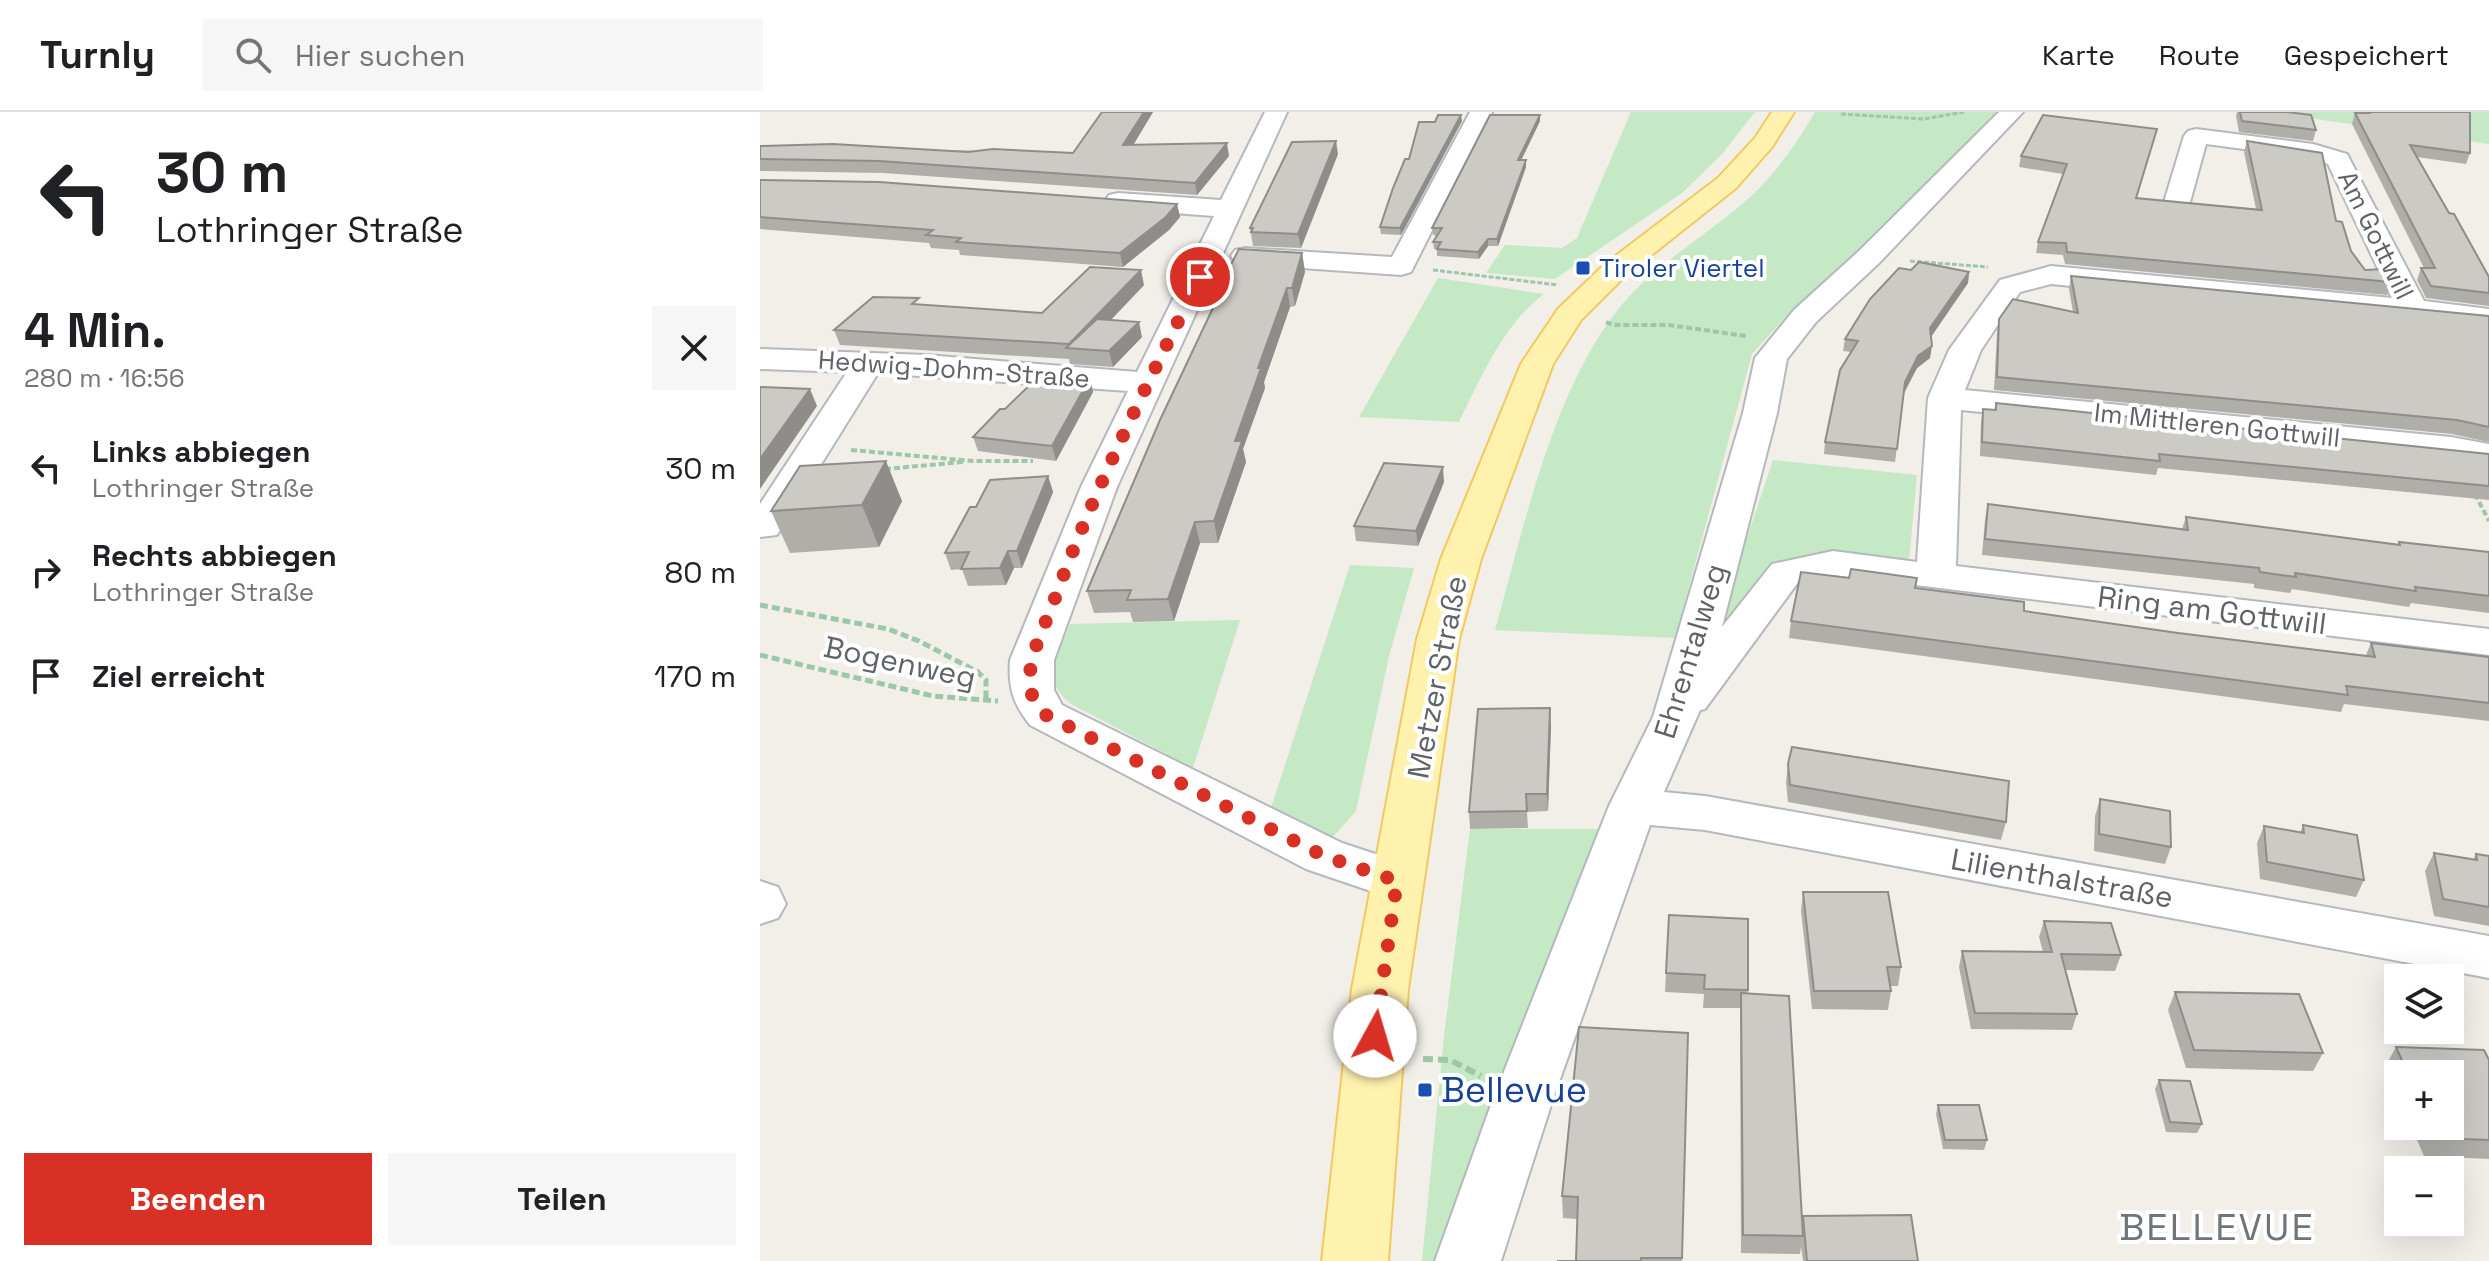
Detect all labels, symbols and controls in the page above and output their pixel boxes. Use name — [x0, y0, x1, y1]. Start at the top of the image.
search box — [203, 19, 763, 91]
text: Turnly — [40, 31, 155, 79]
icon: search — [231, 33, 275, 77]
text: Hier suchen — [295, 36, 465, 75]
text: Karte — [2042, 37, 2115, 73]
text: Route — [2159, 37, 2240, 73]
text: Gespeichert — [2284, 37, 2449, 73]
text: 30 m — [156, 137, 288, 208]
icon: left — [24, 144, 128, 248]
street label: Am Gottwill — [2330, 165, 2422, 305]
text: Lothringer Straße — [156, 207, 464, 253]
pin — [1166, 243, 1234, 311]
place label: Tiroler Viertel — [1599, 251, 1765, 285]
icon: arrive — [1178, 255, 1222, 299]
marker: Tiroler Viertel — [1574, 259, 1592, 277]
text: 4 Min. — [24, 300, 166, 361]
button: close — [652, 306, 736, 390]
street label: Hedwig-Dohm-Straße — [817, 343, 1091, 395]
text: 280 m · 16:56 — [24, 361, 185, 395]
street label: Im Mittleren Gottwill — [2092, 395, 2342, 455]
text: Links abbiegen — [92, 432, 310, 471]
icon: left — [24, 446, 68, 490]
text: 30 m — [665, 449, 736, 488]
text: Lothringer Straße — [92, 471, 314, 505]
text: Rechts abbiegen — [92, 536, 337, 575]
icon: right — [24, 550, 68, 594]
text: 80 m — [665, 553, 736, 592]
street label: Ehrentalweg — [1645, 559, 1735, 743]
street label: Metzer Straße — [1398, 572, 1476, 782]
text: Lothringer Straße — [92, 575, 314, 609]
street label: Ring am Gottwill — [2095, 577, 2329, 643]
street label: Bogenweg — [820, 627, 980, 697]
icon: arrive — [24, 654, 68, 698]
text: Ziel erreicht — [92, 657, 265, 696]
text: 170 m — [654, 657, 736, 696]
street label: Lilienthalstraße — [1948, 839, 2176, 917]
map controls — [2384, 964, 2464, 1236]
button: layers — [2384, 964, 2464, 1044]
position arrow — [1333, 994, 1417, 1078]
button: + — [2384, 1060, 2464, 1140]
place label: Bellevue — [1441, 1067, 1587, 1113]
marker: Bellevue — [1416, 1081, 1434, 1099]
button: Beenden — [24, 1153, 372, 1245]
button: Teilen — [388, 1153, 736, 1245]
button: − — [2384, 1156, 2464, 1236]
district label: BELLEVUE — [2119, 1203, 2315, 1251]

